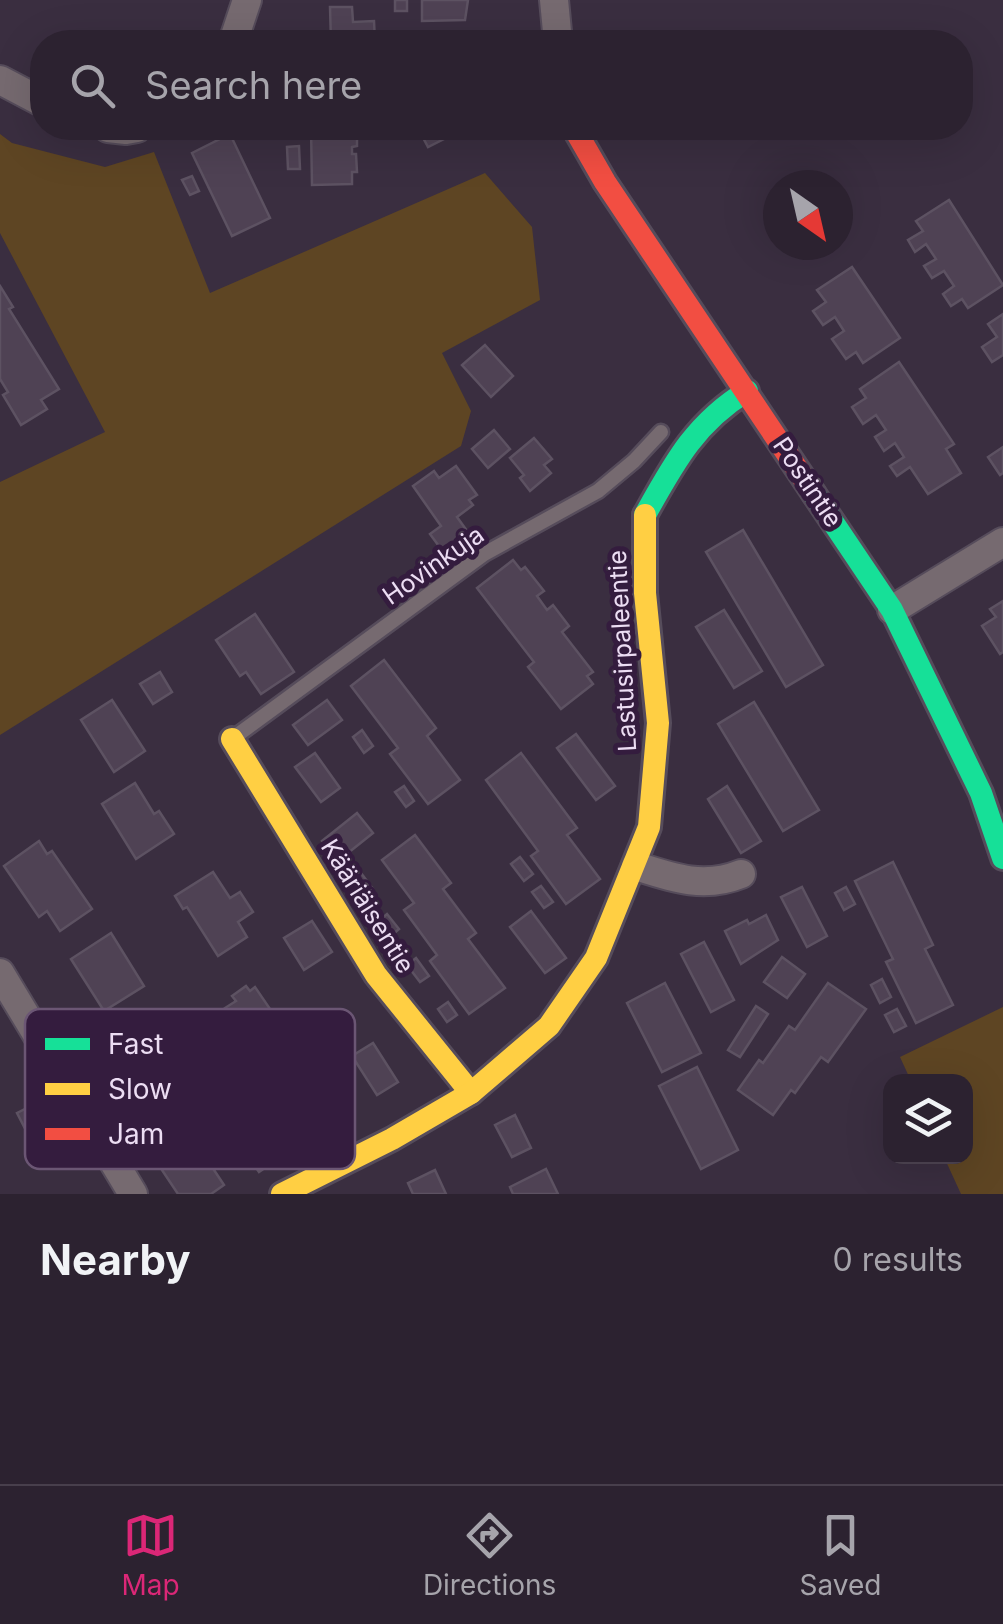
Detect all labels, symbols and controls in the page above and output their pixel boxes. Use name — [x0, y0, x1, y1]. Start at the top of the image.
search box — [30, 30, 973, 140]
icon: search — [65, 58, 120, 113]
text: Search here — [145, 62, 362, 108]
north arrow — [763, 170, 853, 260]
street label: Postintie — [767, 431, 849, 533]
street label: Hovinkuja — [377, 519, 489, 611]
street label: Lastusirpaleentie — [602, 549, 642, 753]
street label: Kääriäisentie — [315, 834, 421, 978]
legend — [25, 1009, 355, 1169]
text: Fast — [108, 1027, 164, 1061]
text: Slow — [108, 1072, 172, 1106]
map controls — [883, 1074, 973, 1164]
button: layers — [883, 1074, 973, 1164]
text: Jam — [108, 1117, 164, 1151]
text: Nearby — [40, 1234, 191, 1285]
text: 0 results — [833, 1240, 963, 1279]
tab: Map — [122, 1508, 180, 1602]
tab: Directions — [423, 1508, 556, 1602]
tab: Saved — [799, 1508, 881, 1602]

